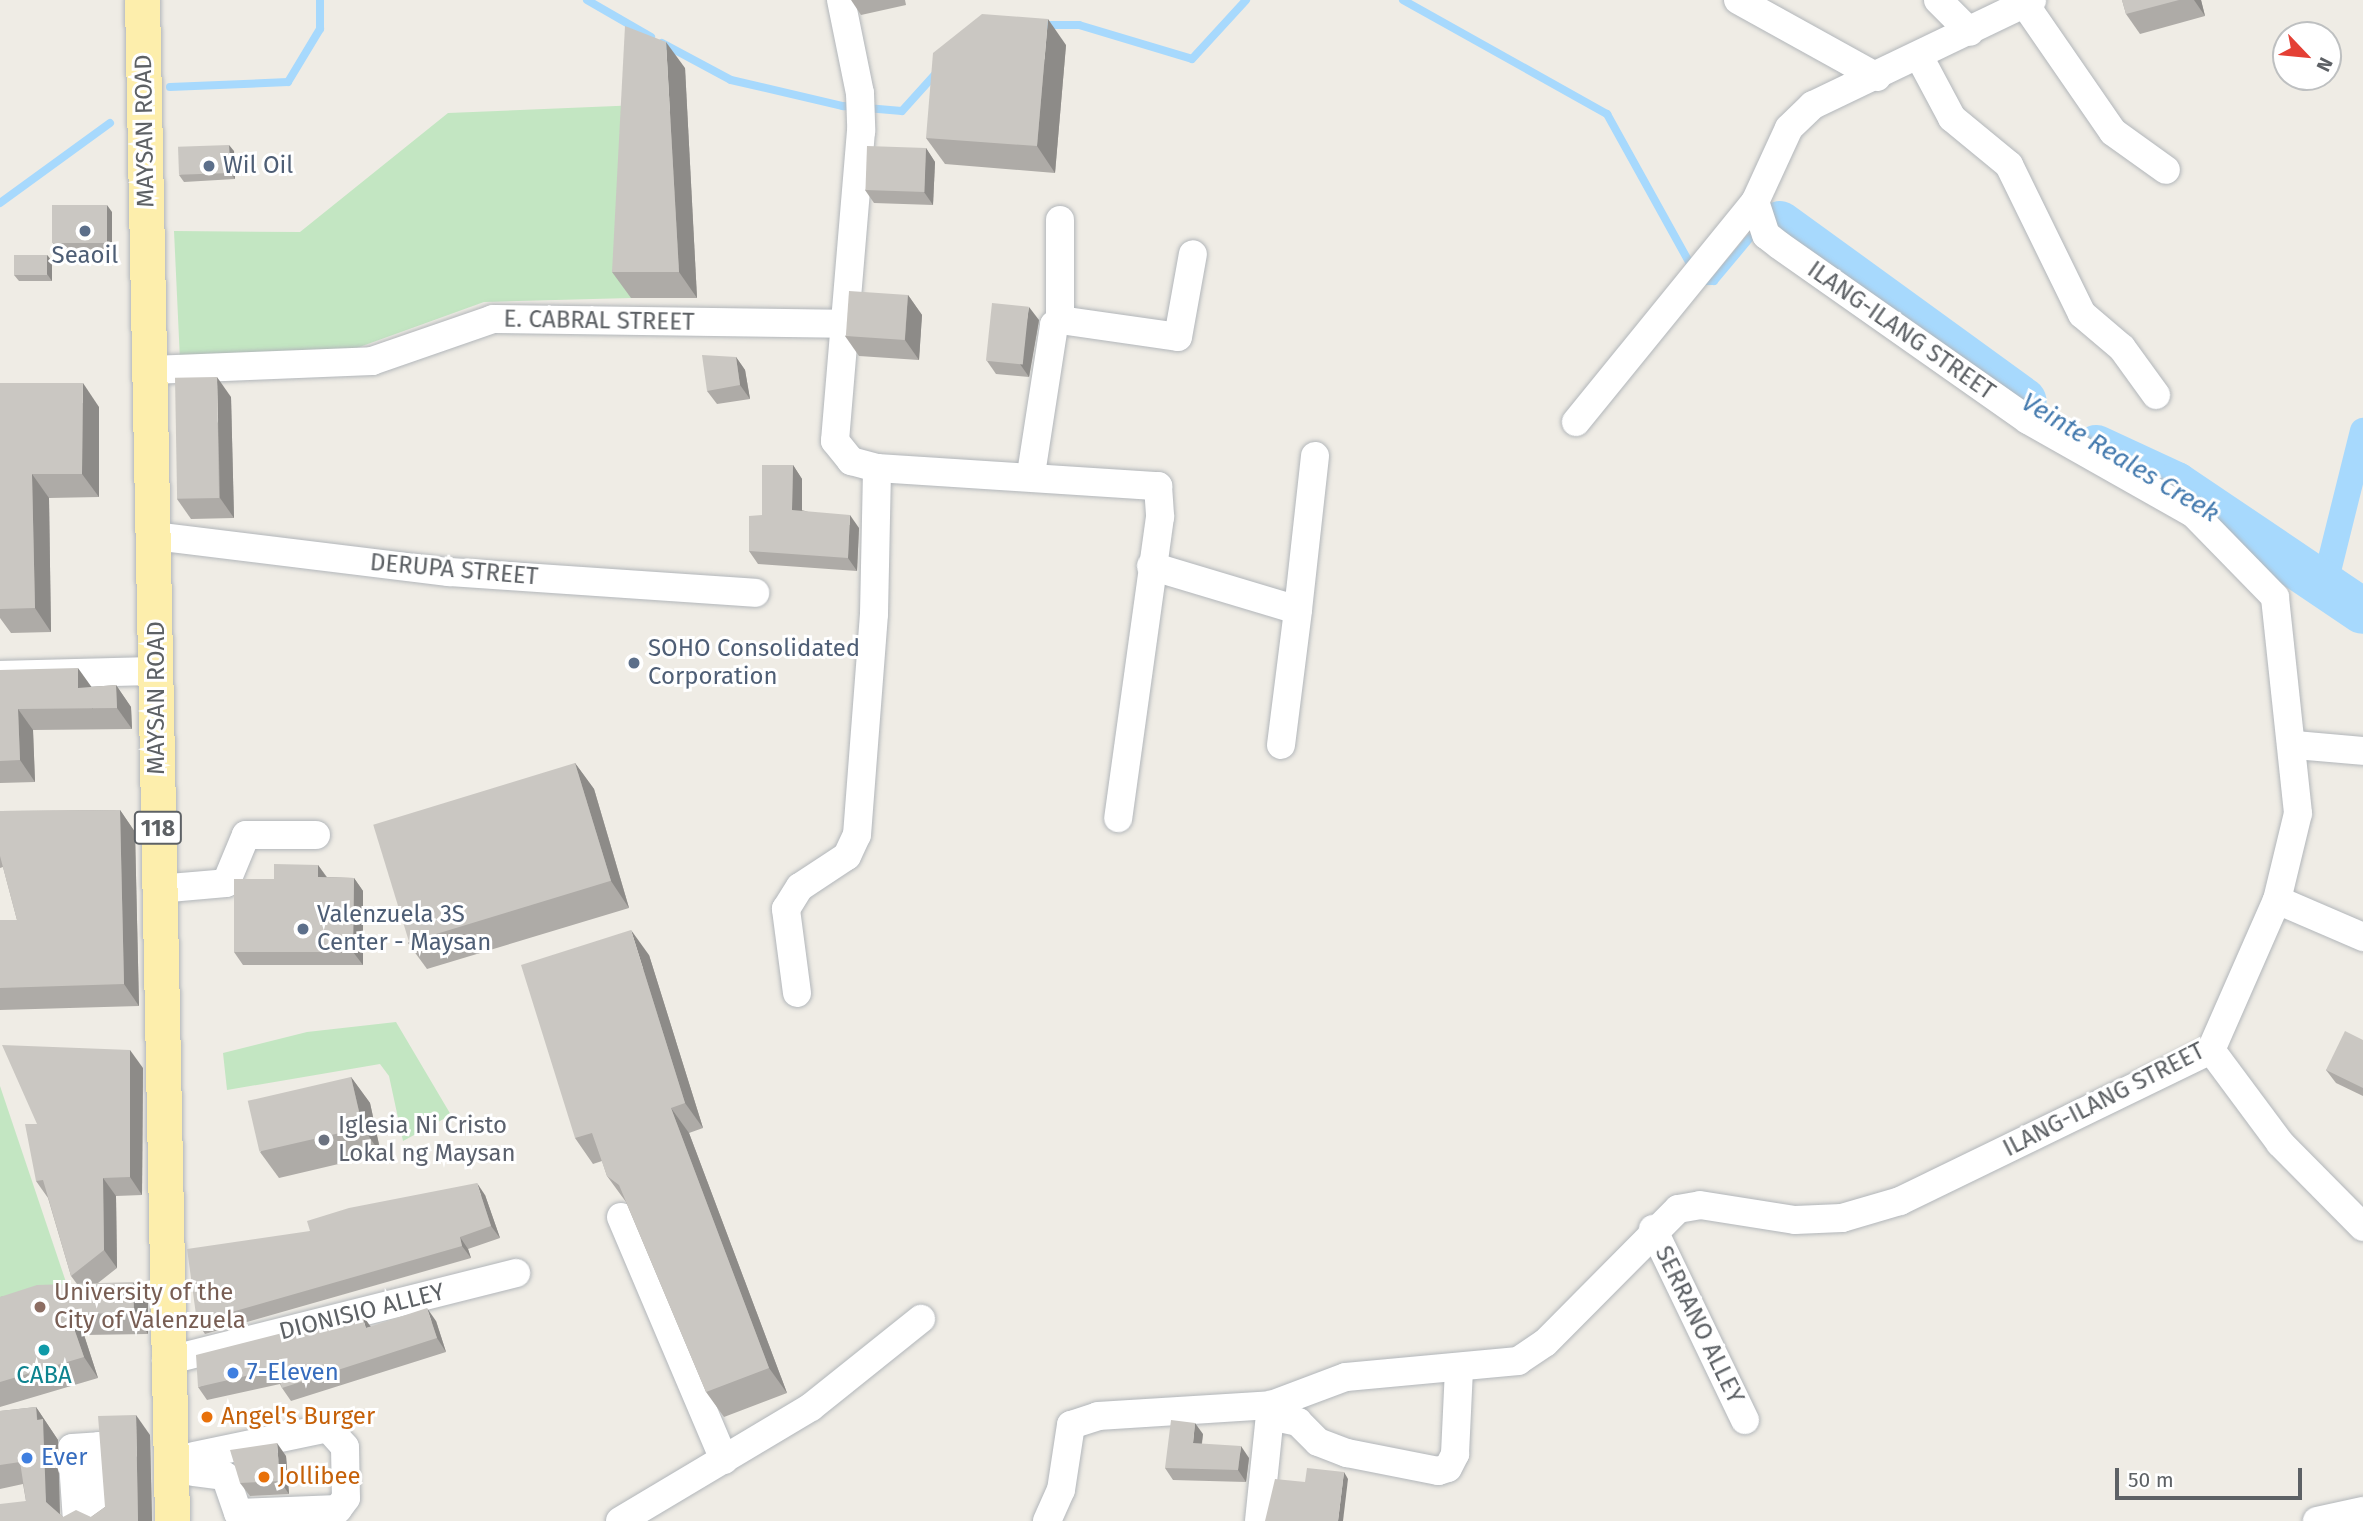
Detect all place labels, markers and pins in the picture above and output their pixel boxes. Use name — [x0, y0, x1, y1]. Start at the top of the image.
place label: Wil Oil — [223, 152, 293, 180]
marker: Wil Oil — [201, 158, 217, 174]
marker: Seaoil — [77, 223, 93, 239]
place label: Seaoil — [52, 242, 118, 270]
place label: SOHO Consolidated Corporation — [648, 635, 860, 691]
marker: SOHO Consolidated Corporation — [626, 655, 642, 671]
place label: Valenzuela 3S Center - Maysan — [317, 901, 491, 957]
marker: Valenzuela 3S Center - Maysan — [295, 921, 311, 937]
place label: Iglesia Ni Cristo Lokal ng Maysan — [338, 1112, 516, 1168]
marker: Iglesia Ni Cristo Lokal ng Maysan — [316, 1132, 332, 1148]
place label: University of the City of Valenzuela — [54, 1279, 246, 1335]
marker: University of the City of Valenzuela — [32, 1299, 48, 1315]
marker: CABA — [36, 1342, 52, 1358]
place label: 7-Eleven — [247, 1359, 339, 1387]
place label: CABA — [16, 1362, 72, 1390]
marker: 7-Eleven — [225, 1365, 241, 1381]
place label: Angel's Burger — [221, 1403, 375, 1431]
marker: Angel's Burger — [199, 1409, 215, 1425]
place label: Ever — [41, 1444, 87, 1472]
marker: Ever — [19, 1450, 35, 1466]
place label: Jollibee — [278, 1463, 361, 1491]
marker: Jollibee — [256, 1469, 272, 1485]

